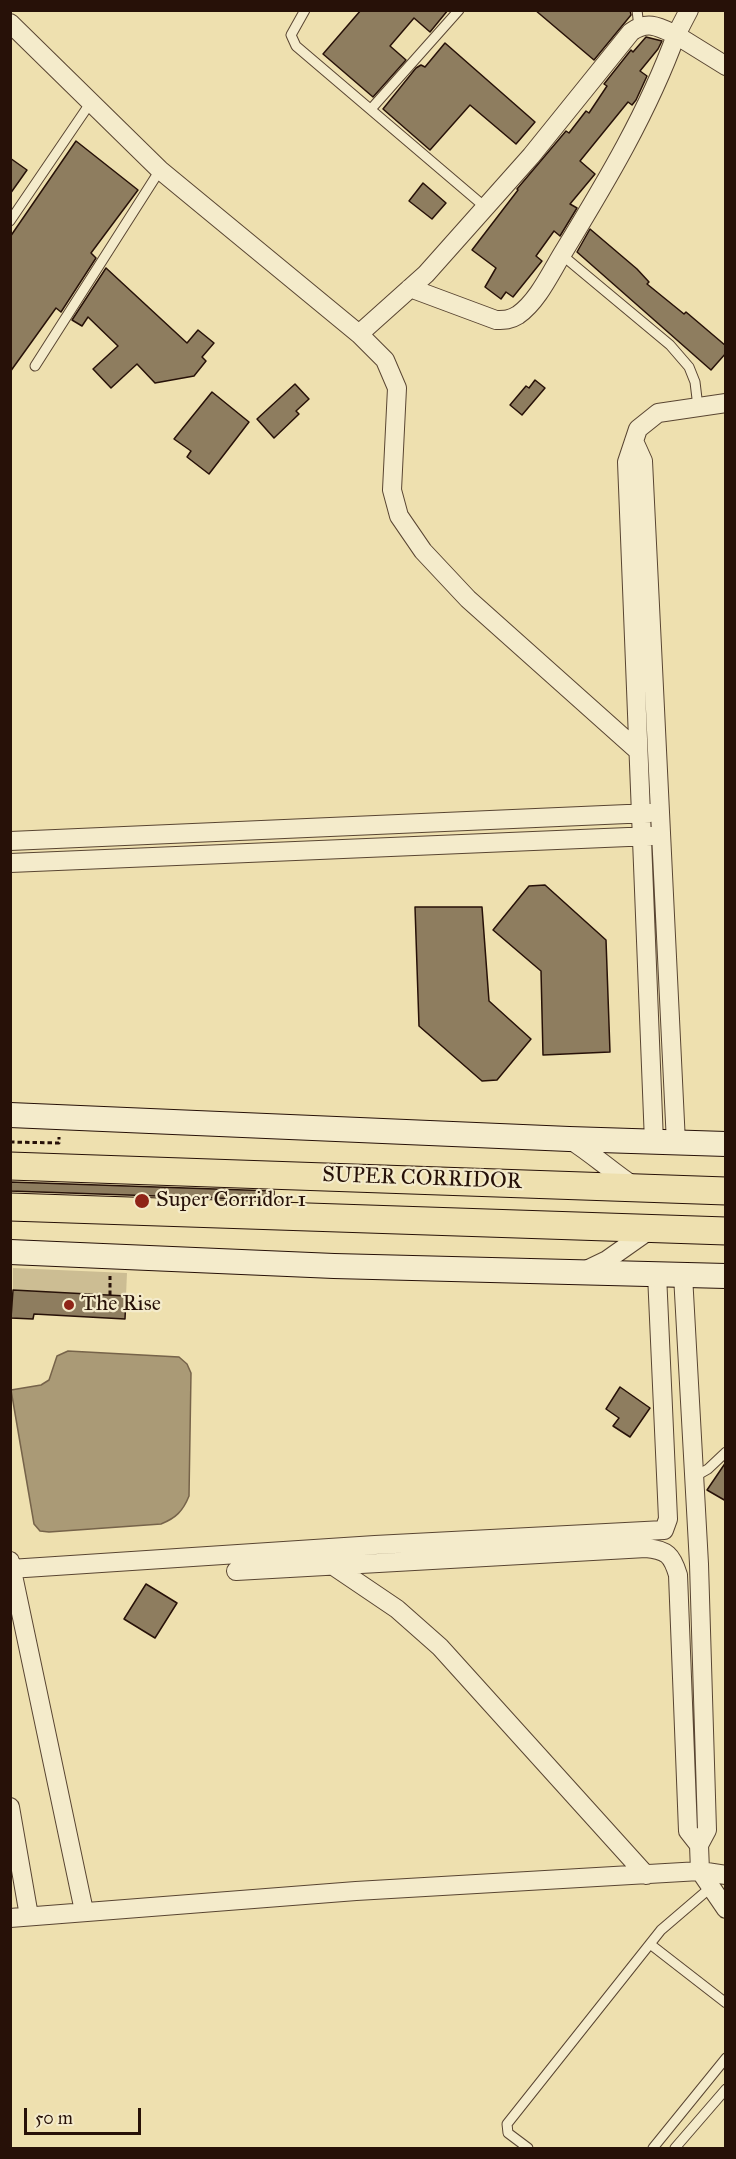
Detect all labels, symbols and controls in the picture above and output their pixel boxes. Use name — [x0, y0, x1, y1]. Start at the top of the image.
street label: SUPER CORRIDOR — [322, 1162, 522, 1196]
place label: Super Corridor 1 — [156, 1188, 306, 1214]
marker: Super Corridor 1 — [133, 1192, 151, 1210]
place label: The Rise — [81, 1292, 161, 1318]
marker: The Rise — [62, 1298, 76, 1312]
scale bar — [27, 2096, 144, 2134]
text: 50 m — [35, 2107, 73, 2129]

